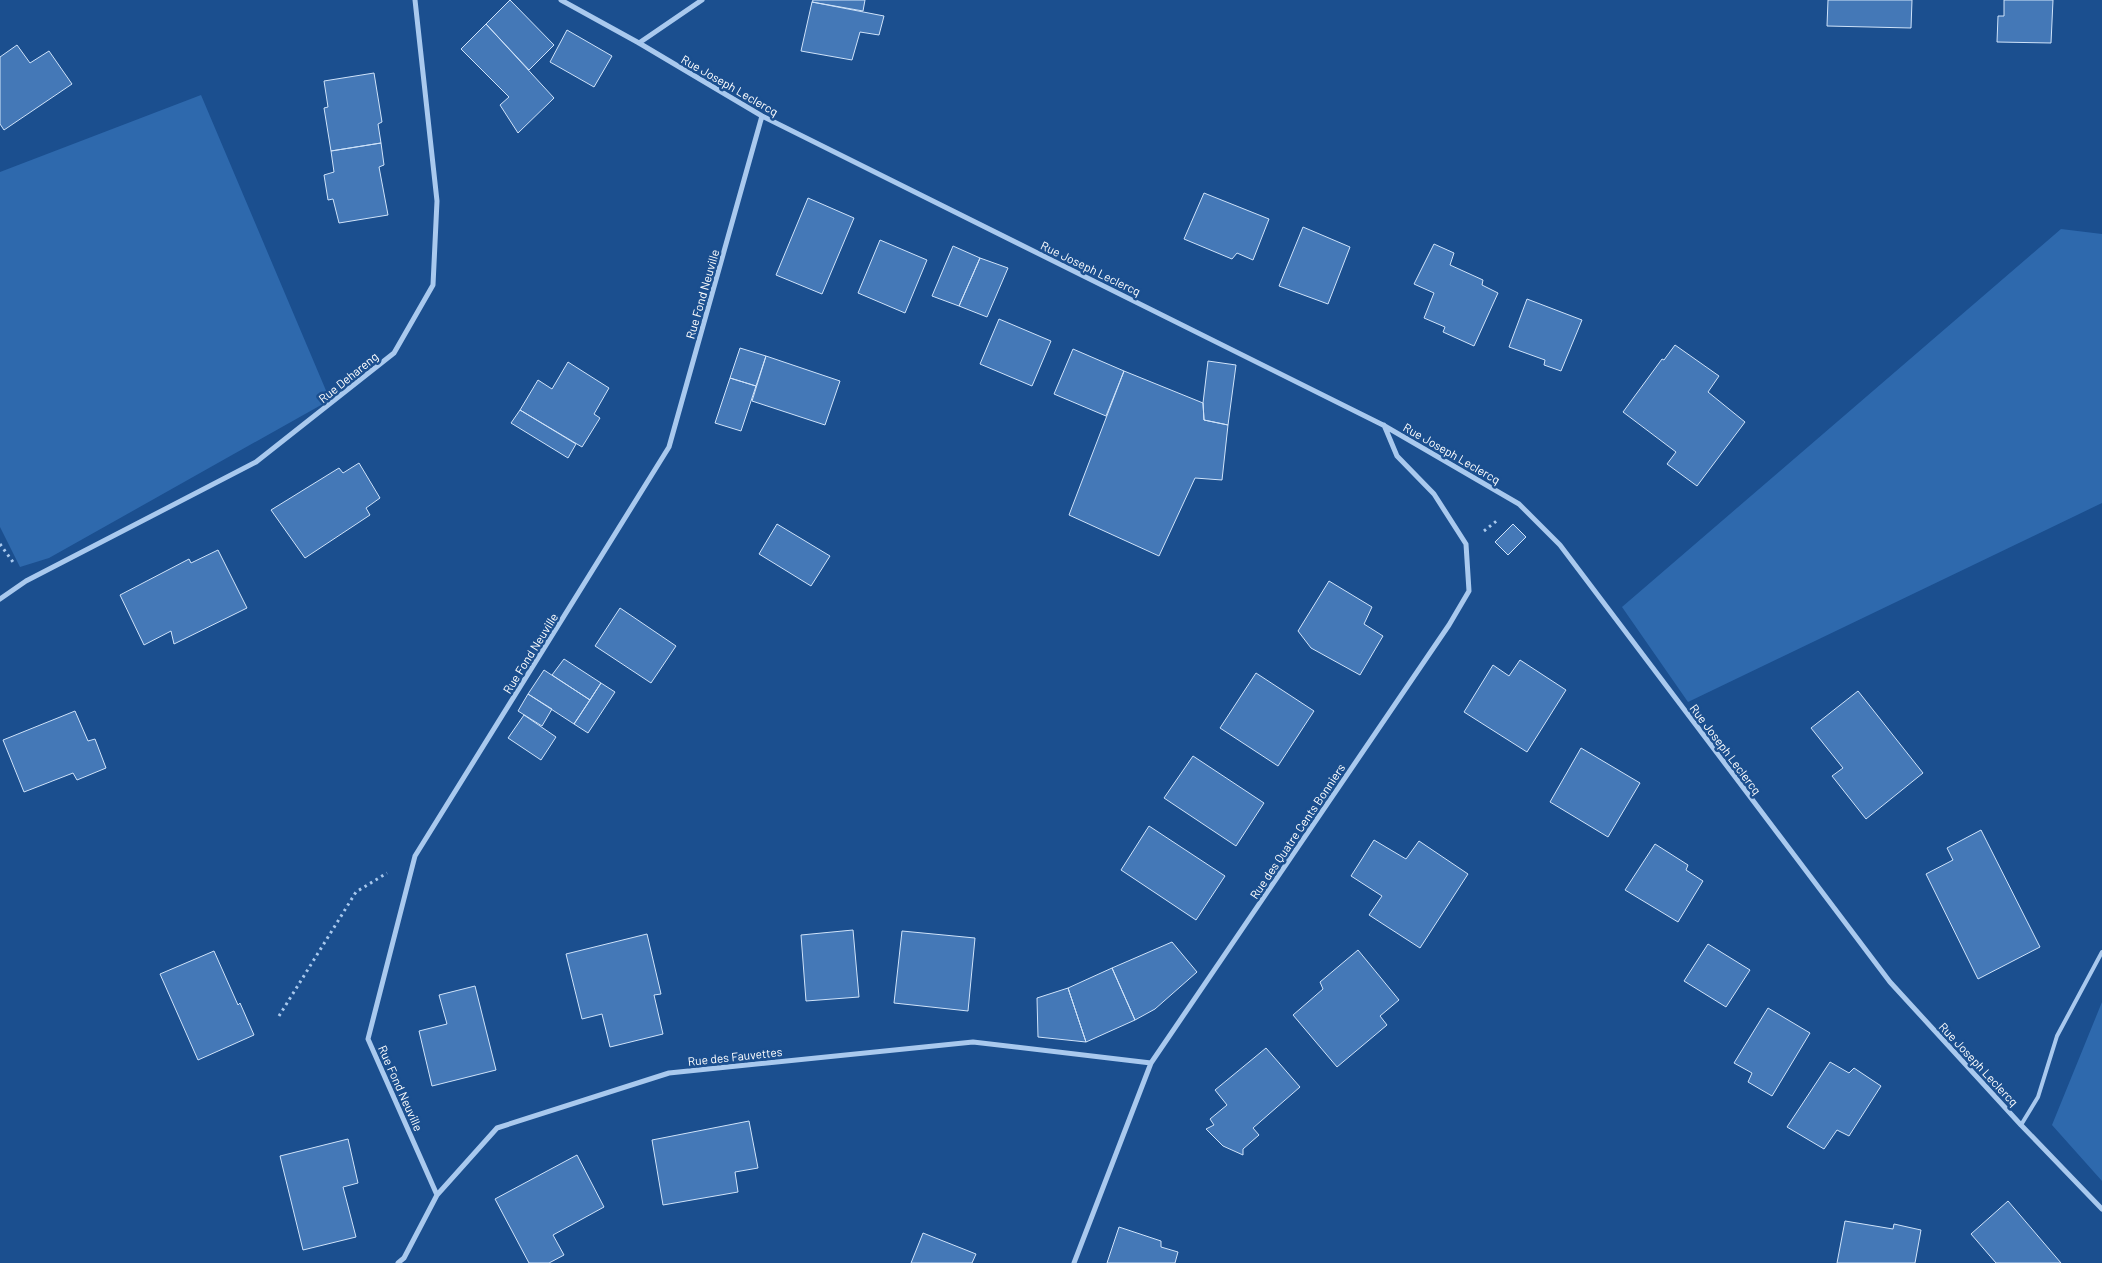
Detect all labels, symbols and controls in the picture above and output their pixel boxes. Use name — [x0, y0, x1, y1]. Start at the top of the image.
street label: Rue Joseph Leclercq — [679, 52, 781, 118]
street label: Rue Joseph Leclercq — [1039, 238, 1143, 298]
street label: Rue Fond Neuville — [683, 248, 721, 340]
street label: Rue Dehareng — [315, 349, 381, 405]
street label: Rue Joseph Leclercq — [1401, 420, 1503, 486]
street label: Rue Fond Neuville — [500, 610, 560, 696]
street label: Rue Joseph Leclercq — [1687, 701, 1765, 797]
street label: Rue des Quatre Cents Bonniers — [1247, 761, 1348, 901]
street label: Rue Joseph Leclercq — [1937, 1019, 2021, 1109]
street label: Rue Fond Neuville — [376, 1043, 426, 1133]
street label: Rue des Fauvettes — [687, 1044, 783, 1068]

